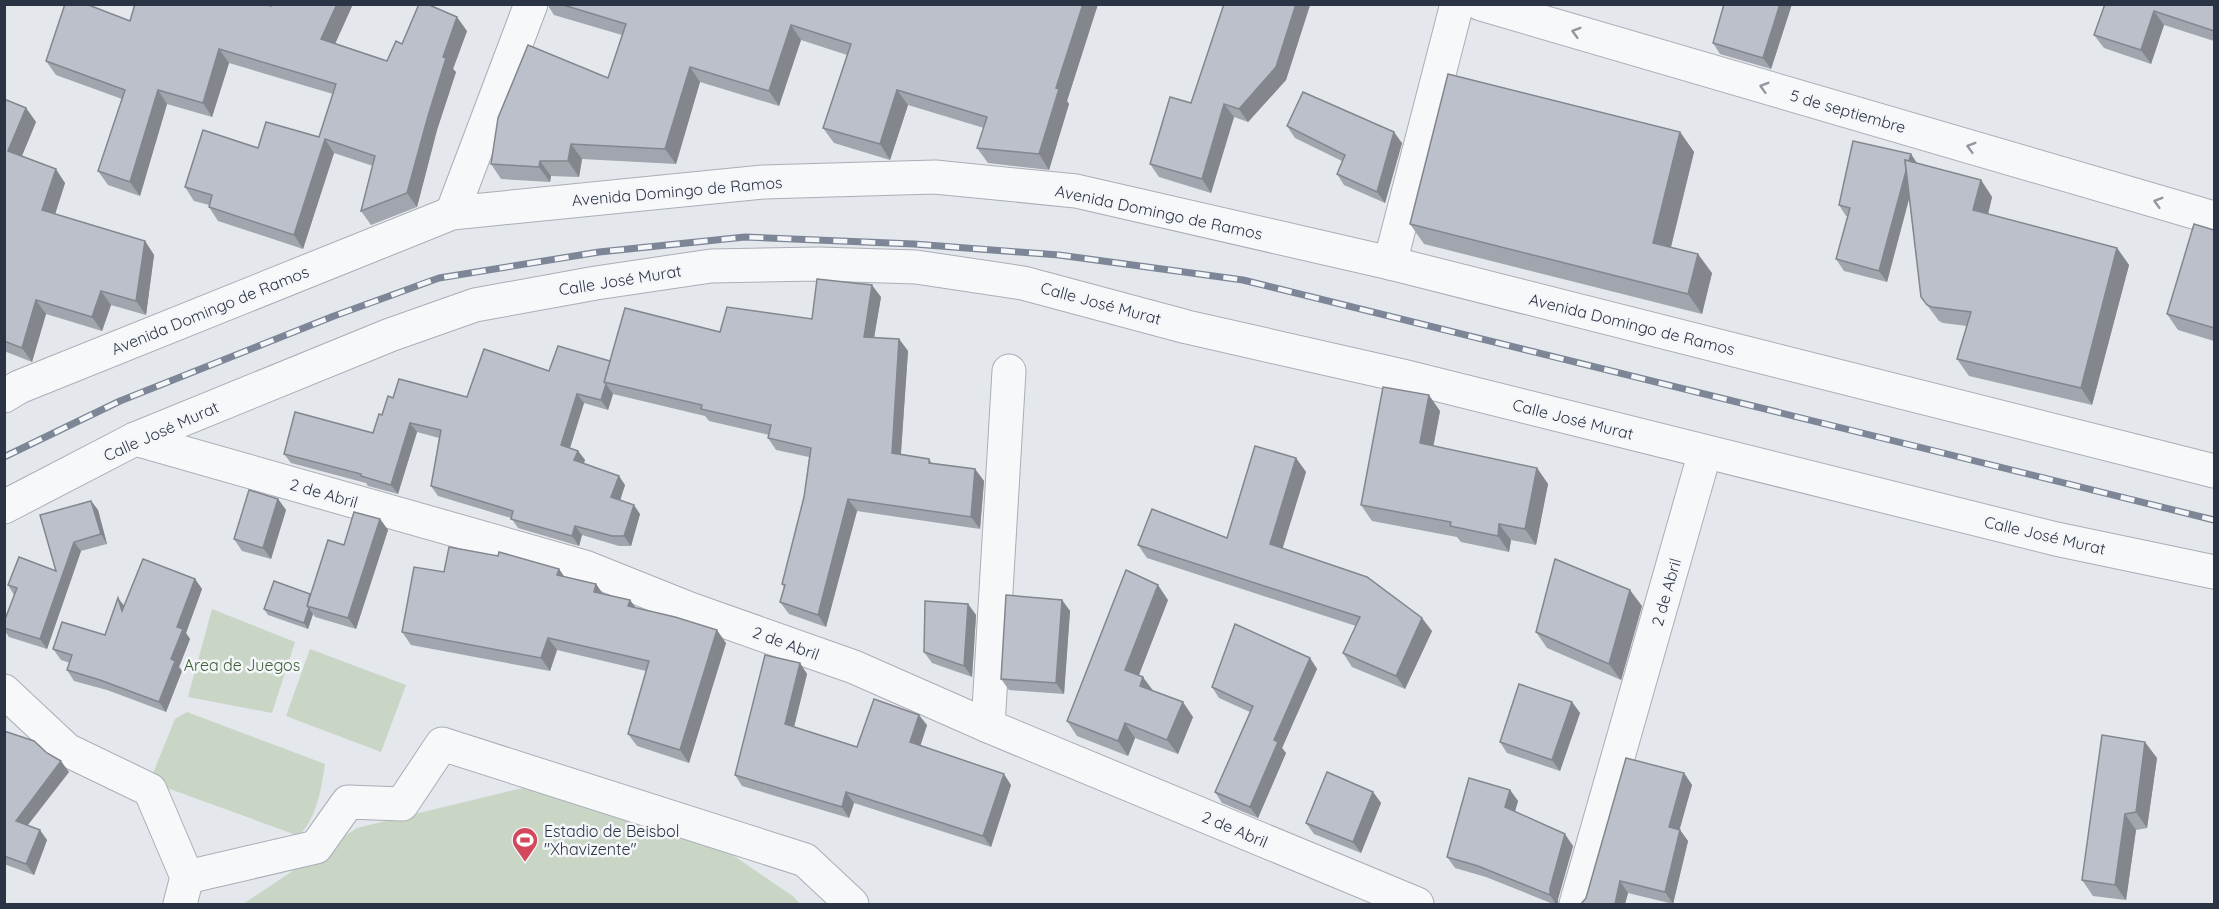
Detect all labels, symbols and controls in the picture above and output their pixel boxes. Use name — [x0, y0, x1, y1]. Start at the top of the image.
one-way arrow — [1572, 27, 1582, 39]
one-way arrow — [1759, 82, 1770, 94]
street label: 5 de septiembre — [1788, 85, 1908, 137]
one-way arrow — [1966, 142, 1977, 154]
street label: Avenida Domingo de Ramos — [571, 172, 783, 210]
street label: Avenida Domingo de Ramos — [1054, 180, 1264, 244]
one-way arrow — [2153, 197, 2164, 209]
street label: Calle José Murat — [557, 260, 683, 300]
street label: Avenida Domingo de Ramos — [108, 261, 312, 359]
street label: Calle José Murat — [1039, 277, 1163, 329]
street label: Avenida Domingo de Ramos — [1527, 289, 1737, 359]
street label: Calle José Murat — [1510, 394, 1636, 444]
street label: Calle José Murat — [100, 397, 222, 465]
street label: 2 de Abril — [288, 474, 360, 512]
street label: Calle José Murat — [1982, 511, 2108, 559]
street label: 2 de Abril — [1647, 556, 1685, 628]
street label: 2 de Abril — [750, 622, 822, 664]
park label: Area de Juegos — [184, 655, 300, 675]
street label: 2 de Abril — [1199, 806, 1271, 852]
place label: Estadio de Beisbol "Xhavizente" — [544, 821, 679, 859]
sports icon: Estadio de Beisbol "Xhavizente" — [510, 825, 540, 863]

